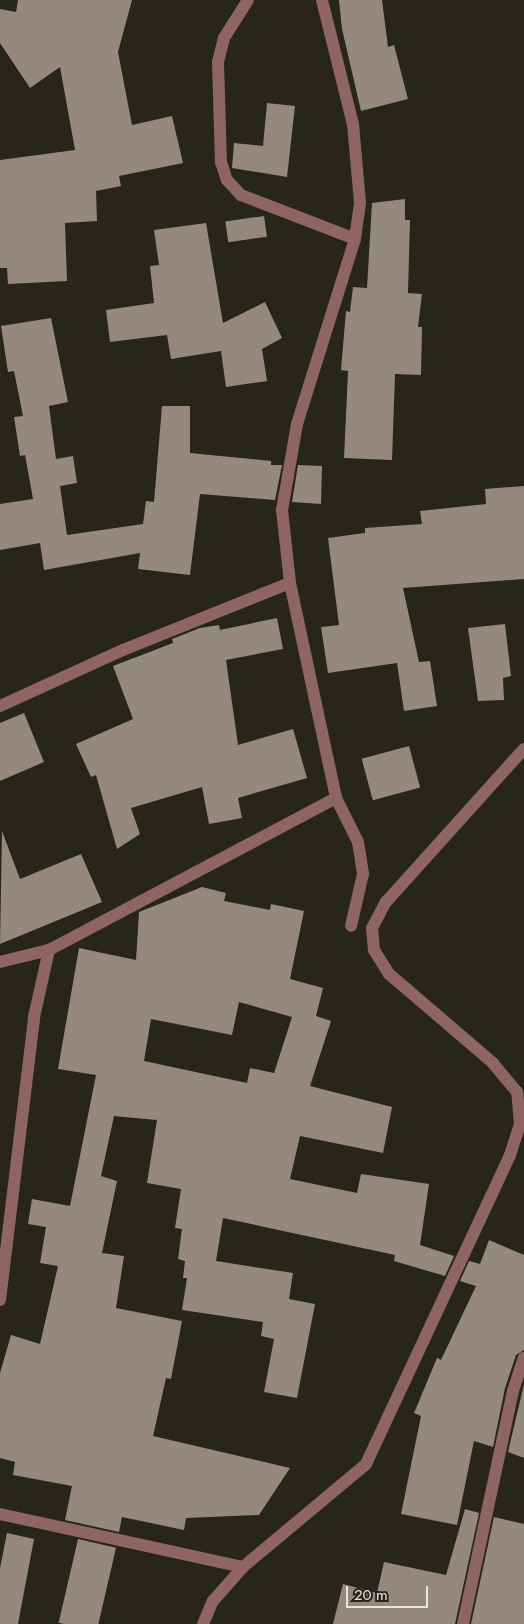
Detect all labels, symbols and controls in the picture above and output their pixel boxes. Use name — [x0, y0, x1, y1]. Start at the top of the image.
scale bar — [349, 1576, 432, 1608]
text: 20 m — [354, 1584, 388, 1606]

